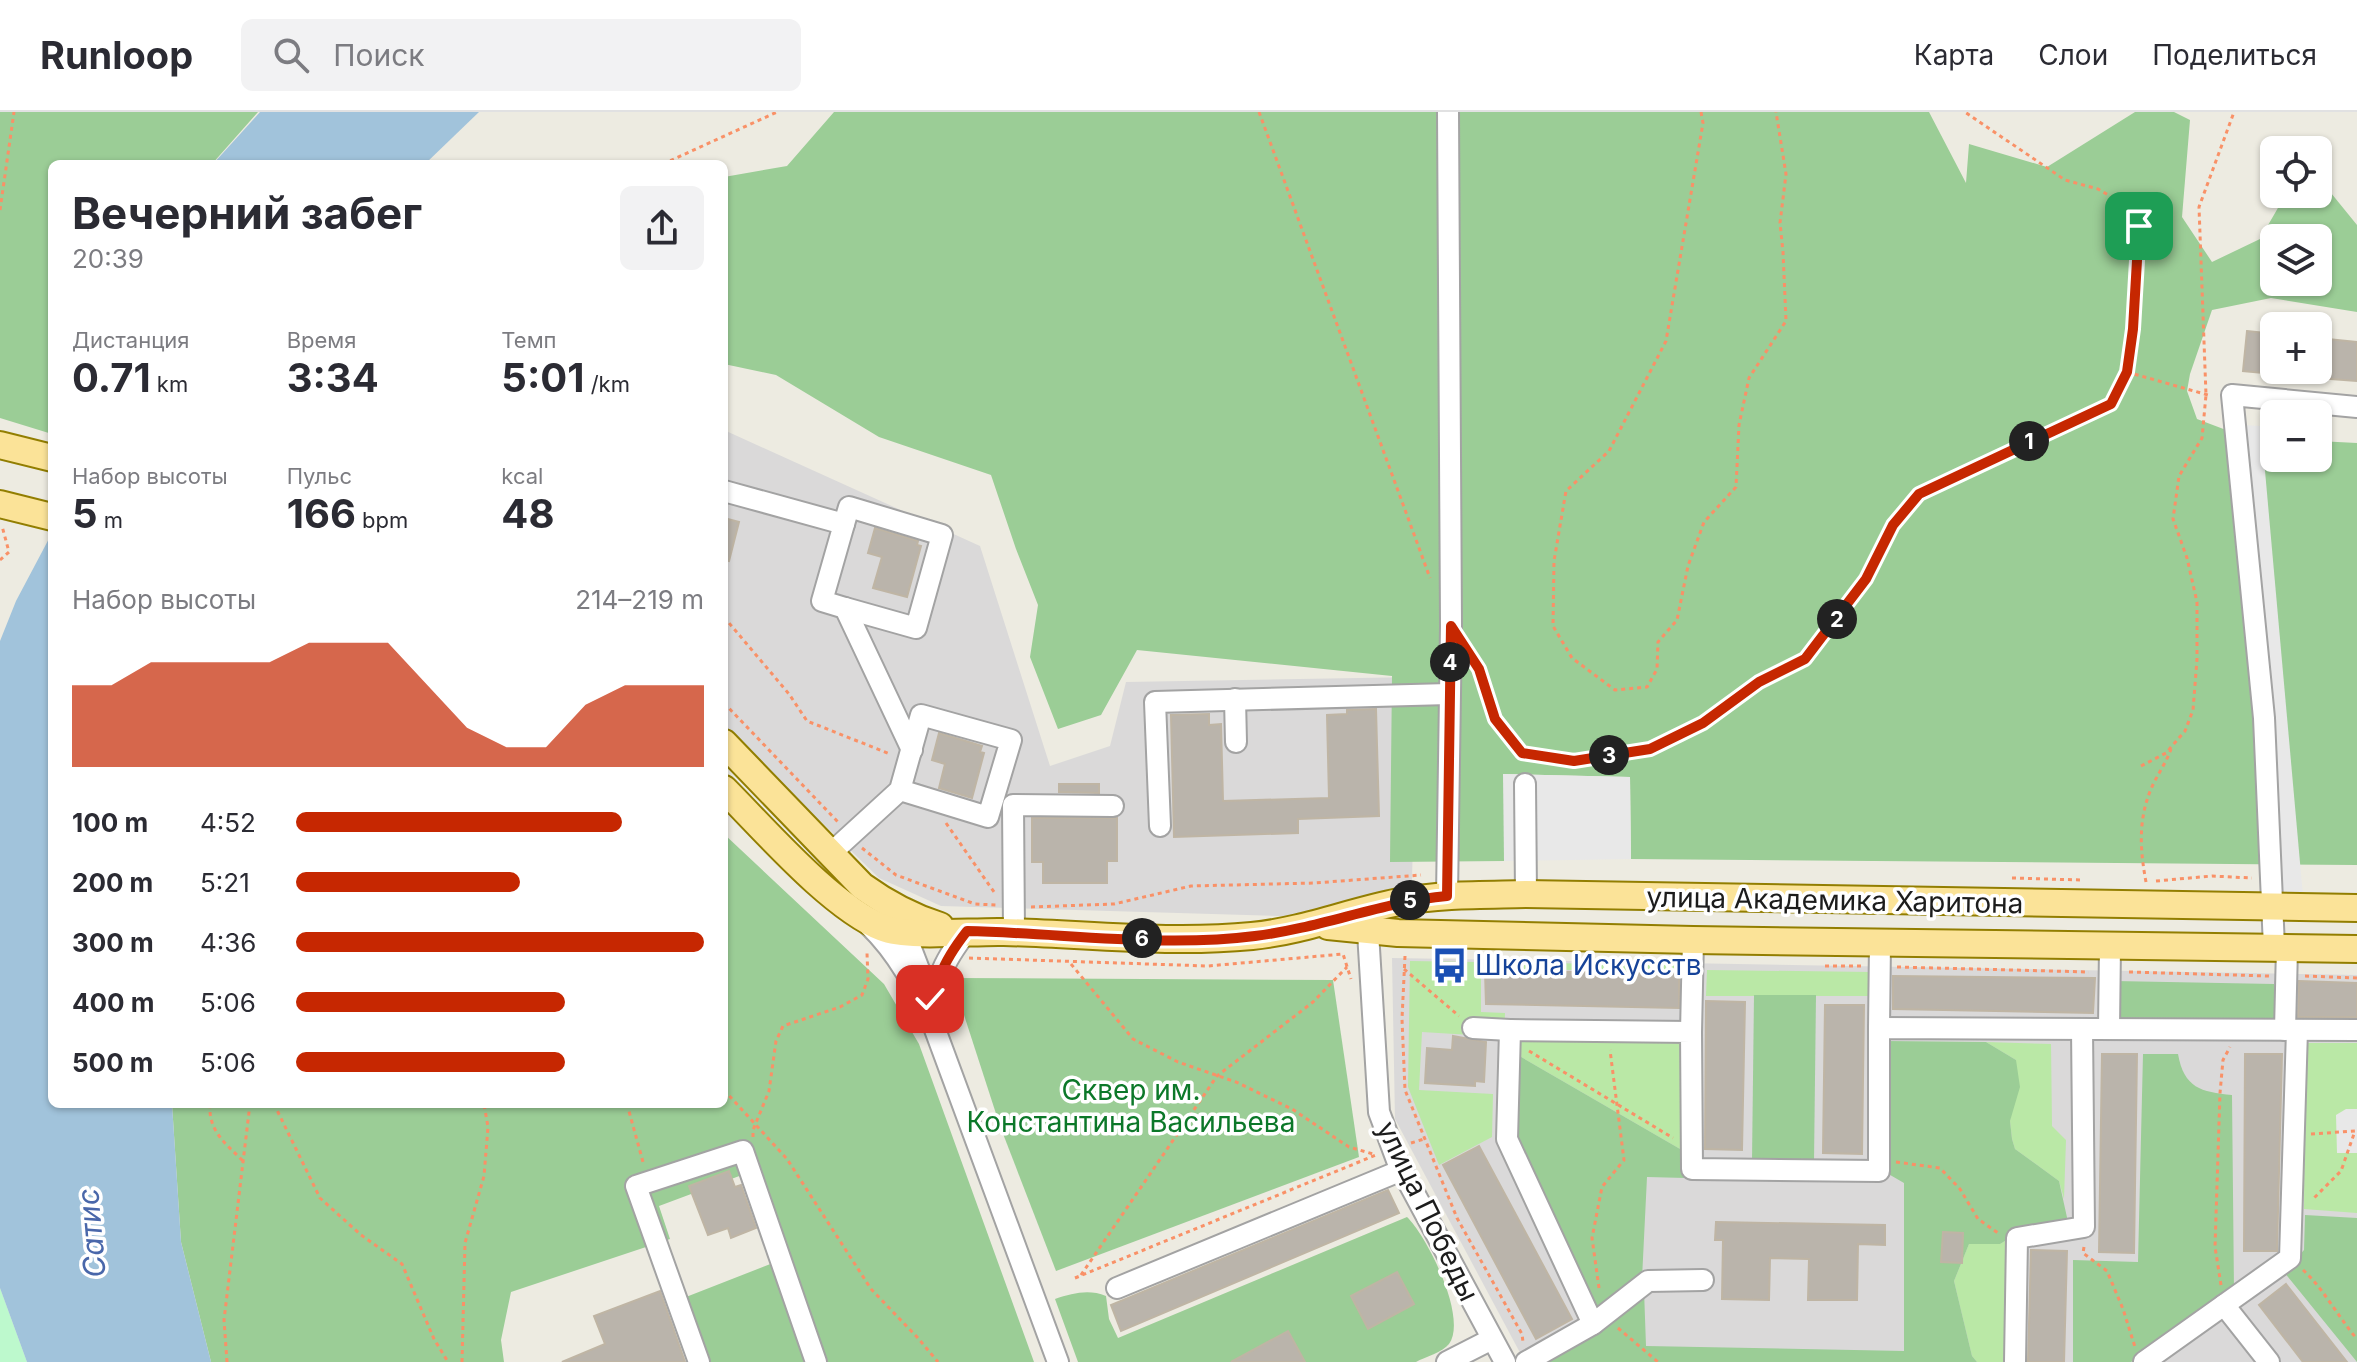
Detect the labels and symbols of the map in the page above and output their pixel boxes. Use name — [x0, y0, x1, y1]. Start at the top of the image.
pin — [2105, 192, 2173, 260]
pin: 1 — [2009, 421, 2049, 461]
pin: 2 — [1817, 599, 1857, 639]
pin: 4 — [1430, 642, 1470, 682]
pin: 3 — [1589, 735, 1629, 775]
pin: 5 — [1390, 880, 1430, 920]
street label: улица Академика Харитона — [1646, 880, 2024, 920]
pin: 6 — [1122, 918, 1162, 958]
bus stop icon: Школа Искусств — [1430, 946, 1468, 984]
place label: Школа Искусств — [1475, 948, 1702, 982]
pin — [896, 965, 964, 1033]
park label: Сквер им. Константина Васильева — [967, 1073, 1295, 1139]
street label: улица Победы — [1370, 1115, 1486, 1307]
water label: Сатис — [69, 1187, 113, 1279]

